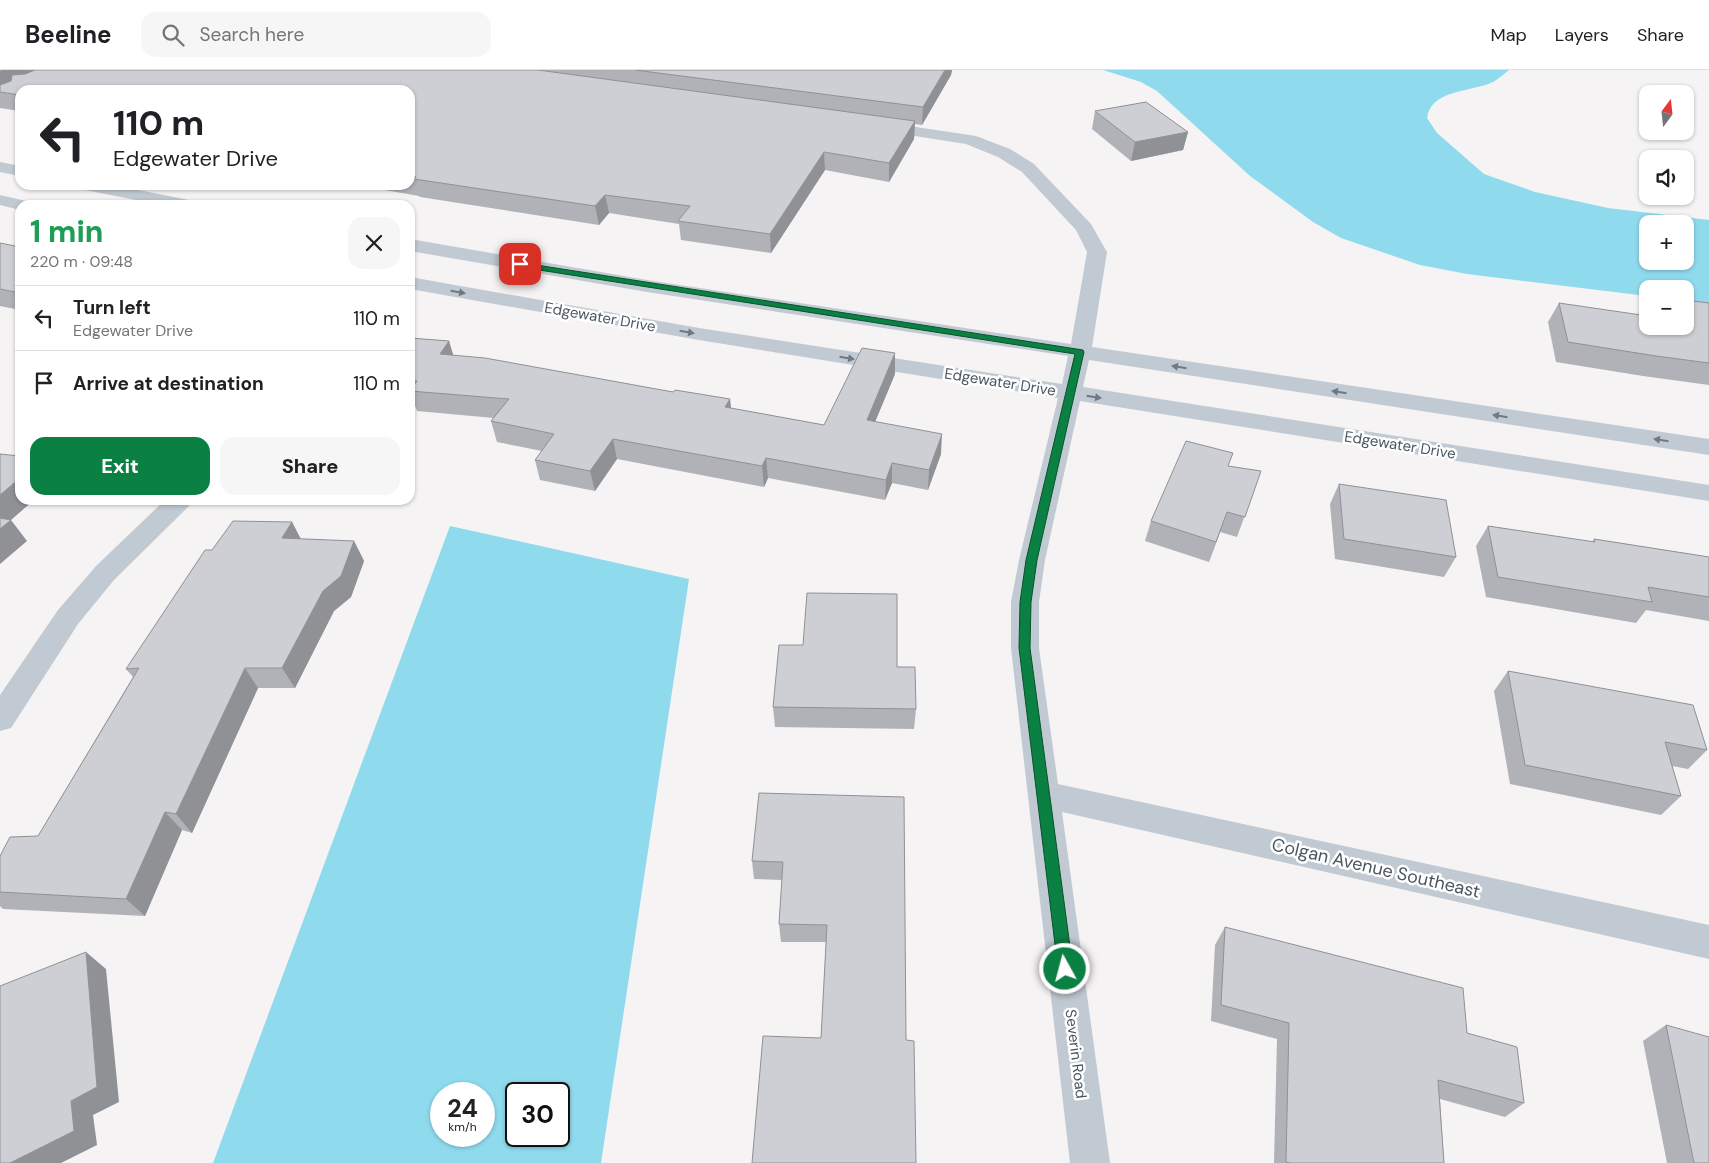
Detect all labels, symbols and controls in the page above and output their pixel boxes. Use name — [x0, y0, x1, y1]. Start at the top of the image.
search box — [141, 12, 491, 57]
text: Beeline — [25, 19, 111, 50]
icon: search — [159, 21, 187, 49]
text: Search here — [199, 22, 304, 47]
text: Map — [1491, 23, 1527, 47]
text: Layers — [1555, 23, 1609, 47]
text: Share — [1637, 23, 1684, 47]
north arrow — [1639, 85, 1694, 140]
map controls — [1639, 85, 1694, 335]
text: 110 m — [113, 100, 204, 146]
icon: left — [30, 105, 95, 170]
text: Edgewater Drive — [113, 144, 278, 173]
button: sound — [1639, 150, 1694, 205]
text: 1 min — [30, 212, 103, 251]
button: + — [1639, 215, 1694, 270]
button: close — [348, 217, 400, 269]
pin — [499, 243, 541, 285]
icon: arrive — [506, 250, 534, 278]
text: 220 m · 09:48 — [30, 251, 133, 272]
button: − — [1639, 280, 1694, 335]
one-way arrow — [450, 288, 466, 296]
text: Turn left — [73, 295, 151, 320]
street label: Edgewater Drive — [543, 297, 657, 337]
icon: left — [30, 304, 58, 332]
text: 110 m — [353, 306, 400, 331]
text: Edgewater Drive — [73, 320, 193, 341]
one-way arrow — [679, 328, 695, 336]
one-way arrow — [840, 354, 856, 362]
street label: Edgewater Drive — [943, 363, 1057, 401]
one-way arrow — [1170, 363, 1186, 371]
icon: arrive — [30, 369, 58, 397]
text: Arrive at destination — [73, 371, 264, 396]
text: 110 m — [353, 371, 400, 396]
one-way arrow — [1331, 387, 1347, 395]
one-way arrow — [1087, 393, 1103, 401]
one-way arrow — [1492, 412, 1508, 420]
street label: Edgewater Drive — [1343, 426, 1457, 464]
one-way arrow — [1652, 436, 1668, 444]
button: Exit — [30, 437, 210, 495]
button: Share — [220, 437, 400, 495]
street label: Colgan Avenue Southeast — [1270, 832, 1482, 904]
position arrow — [1038, 942, 1090, 994]
street label: Severin Road — [1061, 1008, 1091, 1100]
speed limit sign: 30 — [505, 1082, 570, 1147]
text: 24 — [447, 1092, 478, 1125]
text: km/h — [448, 1119, 477, 1135]

